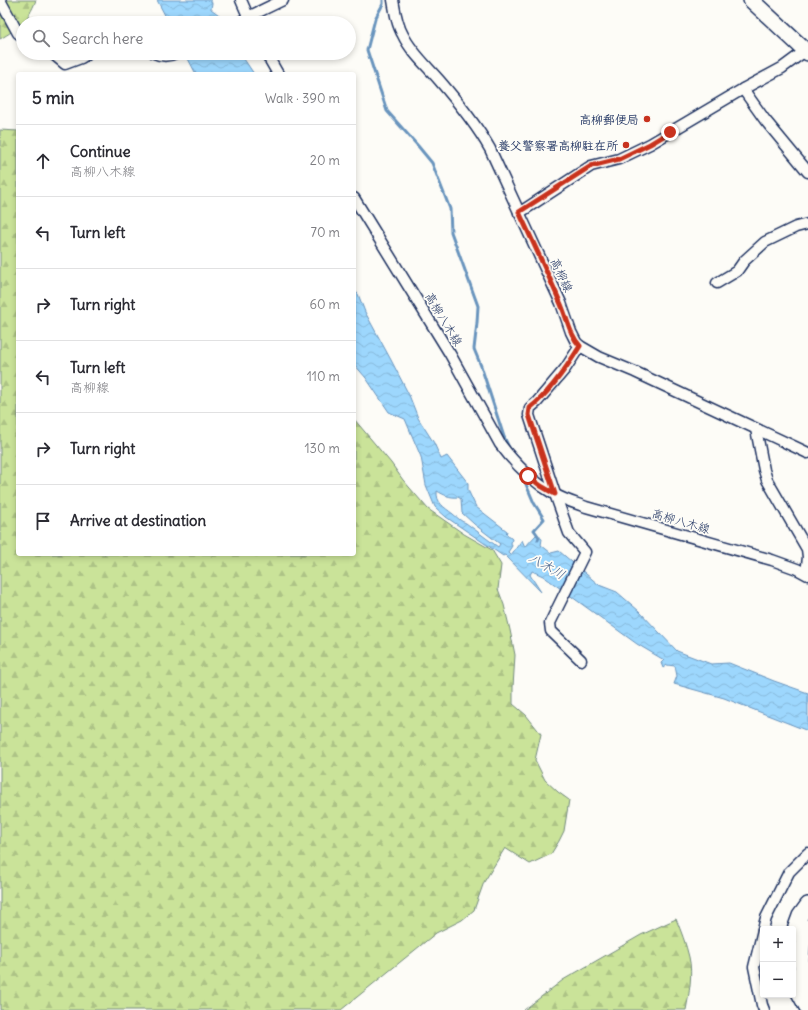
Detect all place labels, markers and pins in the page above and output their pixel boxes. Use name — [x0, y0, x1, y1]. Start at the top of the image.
place label: 高柳郵便局 — [579, 112, 639, 127]
marker: 高柳郵便局 — [642, 114, 652, 124]
place label: 養父警察署高柳駐在所 — [498, 138, 619, 153]
marker: 養父警察署高柳駐在所 — [621, 140, 631, 150]

